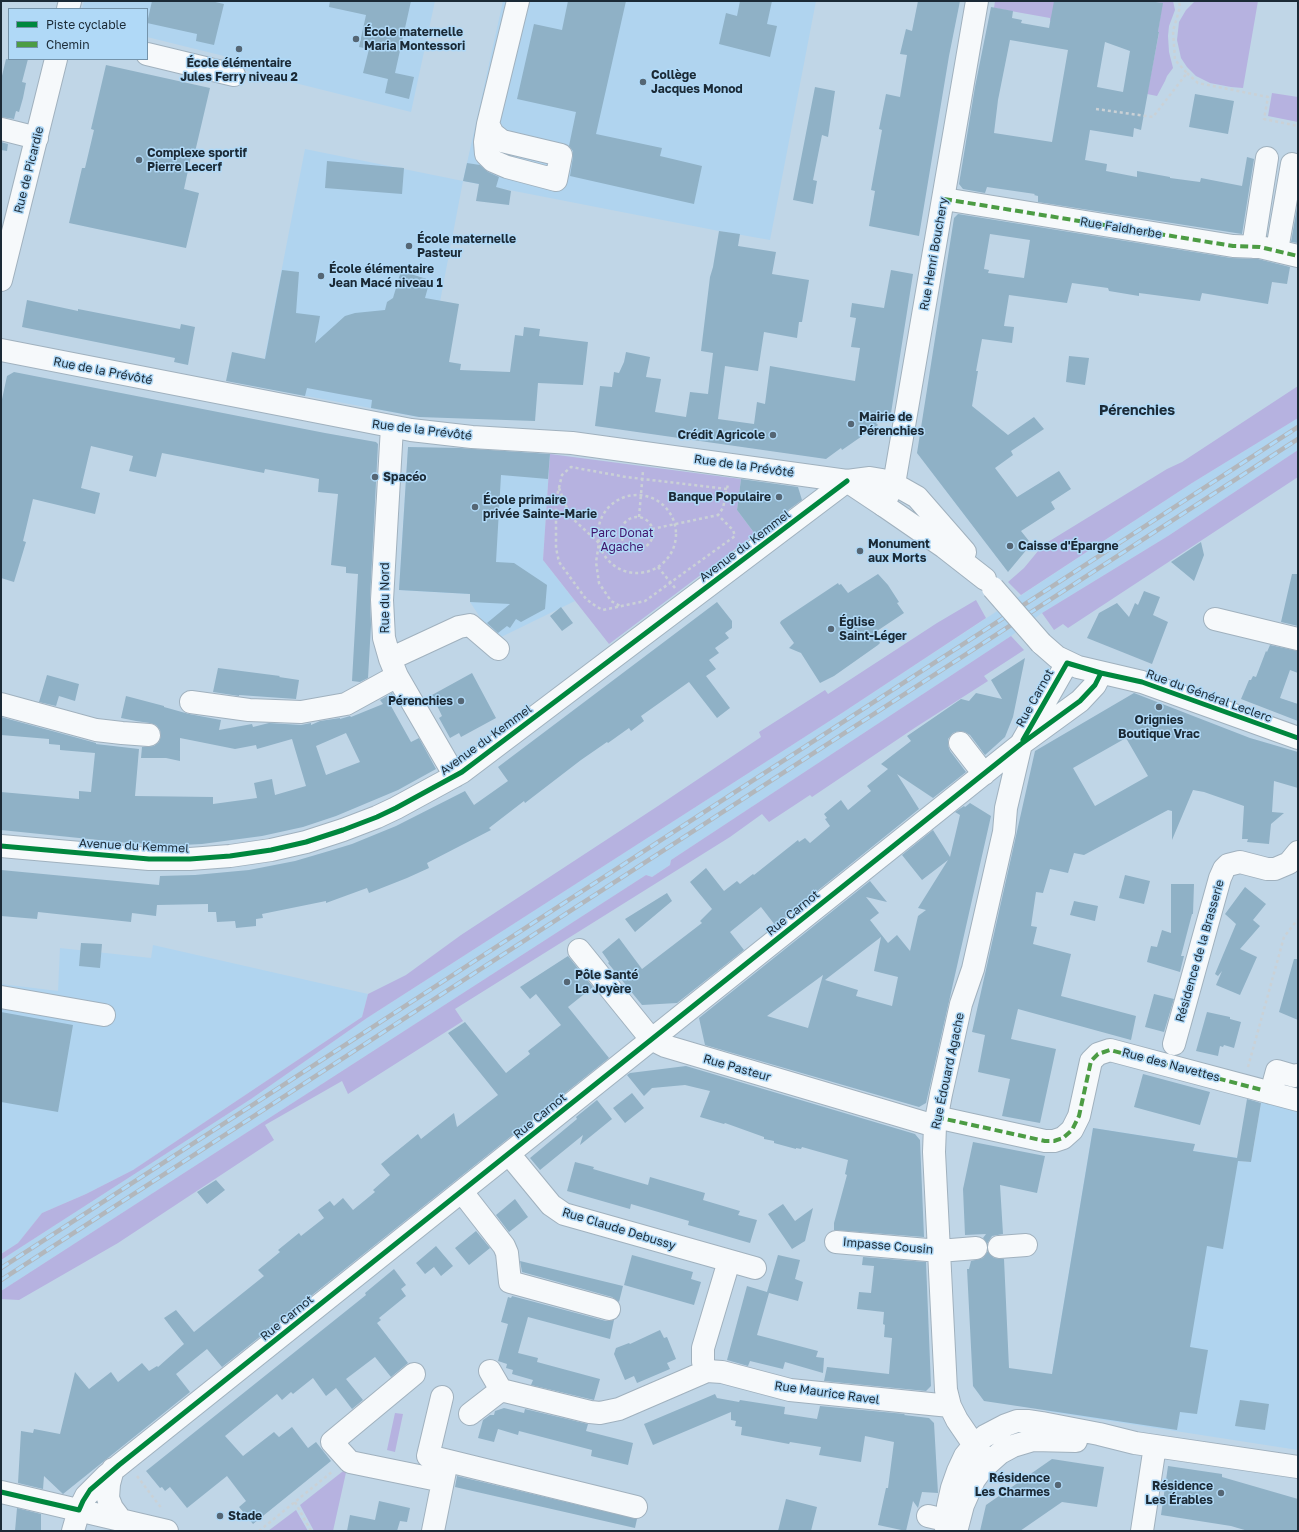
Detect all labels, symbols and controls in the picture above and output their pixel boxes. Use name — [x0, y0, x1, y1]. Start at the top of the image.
legend — [8, 8, 148, 60]
text: Piste cyclable — [46, 17, 126, 32]
place label: École maternelle Maria Montessori — [364, 25, 465, 53]
marker: École maternelle Maria Montessori — [351, 34, 361, 44]
text: Chemin — [46, 37, 90, 52]
marker: École élémentaire Jules Ferry niveau 2 — [234, 44, 244, 54]
place label: École élémentaire Jules Ferry niveau 2 — [180, 56, 298, 84]
place label: Collège Jacques Monod — [651, 68, 743, 96]
marker: Collège Jacques Monod — [638, 77, 648, 87]
street label: Rue de Picardie — [11, 125, 47, 215]
place label: Complexe sportif Pierre Lecerf — [147, 146, 247, 174]
marker: Complexe sportif Pierre Lecerf — [134, 155, 144, 165]
street label: Rue Henri Bouchery — [917, 196, 951, 312]
street label: Rue Faidherbe — [1079, 214, 1163, 242]
place label: École maternelle Pasteur — [417, 232, 516, 260]
marker: École maternelle Pasteur — [404, 241, 414, 251]
place label: École élémentaire Jean Macé niveau 1 — [329, 262, 443, 290]
marker: École élémentaire Jean Macé niveau 1 — [316, 271, 326, 281]
street label: Rue de la Prévôté — [52, 354, 154, 388]
district label: Pérenchies — [1099, 403, 1175, 419]
place label: Mairie de Pérenchies — [859, 410, 924, 438]
street label: Rue de la Prévôté — [371, 417, 473, 443]
marker: Mairie de Pérenchies — [846, 419, 856, 429]
place label: Crédit Agricole — [678, 428, 765, 442]
marker: Crédit Agricole — [768, 430, 778, 440]
street label: Rue de la Prévôté — [693, 452, 795, 480]
place label: Spacéo — [383, 470, 427, 484]
marker: Spacéo — [370, 472, 380, 482]
place label: Banque Populaire — [668, 490, 771, 504]
marker: Banque Populaire — [774, 492, 784, 502]
place label: École primaire privée Sainte-Marie — [483, 493, 597, 521]
marker: École primaire privée Sainte-Marie — [470, 502, 480, 512]
street label: Avenue du Kemmel — [697, 507, 793, 585]
park label: Parc Donat Agache — [590, 526, 654, 554]
place label: Monument aux Morts — [868, 537, 930, 565]
place label: Caisse d'Épargne — [1018, 539, 1119, 553]
marker: Caisse d'Épargne — [1005, 541, 1015, 551]
marker: Monument aux Morts — [855, 546, 865, 556]
street label: Rue du Nord — [378, 562, 392, 634]
place label: Église Saint-Léger — [839, 615, 907, 643]
marker: Église Saint-Léger — [826, 624, 836, 634]
street label: Rue Carnot — [1013, 666, 1057, 730]
street label: Rue du Général Leclerc — [1144, 667, 1274, 725]
place label: Pérenchies — [388, 694, 453, 708]
marker: Pérenchies — [456, 696, 466, 706]
street label: Avenue du Kemmel — [437, 702, 535, 778]
marker: Orignies Boutique Vrac — [1154, 702, 1164, 712]
place label: Orignies Boutique Vrac — [1118, 713, 1200, 741]
street label: Avenue du Kemmel — [79, 836, 189, 856]
street label: Résidence de la Brasserie — [1173, 878, 1227, 1024]
street label: Rue Carnot — [764, 887, 822, 939]
place label: Pôle Santé La Joyère — [575, 968, 638, 996]
marker: Pôle Santé La Joyère — [562, 977, 572, 987]
street label: Rue Édouard Agache — [929, 1011, 967, 1131]
street label: Rue des Navettes — [1120, 1045, 1222, 1085]
street label: Rue Pasteur — [702, 1051, 772, 1085]
street label: Rue Carnot — [511, 1090, 569, 1142]
street label: Rue Claude Debussy — [560, 1205, 678, 1253]
street label: Impasse Cousin — [842, 1235, 934, 1257]
street label: Rue Carnot — [258, 1292, 316, 1344]
street label: Rue Maurice Ravel — [774, 1379, 880, 1407]
place label: Résidence Les Charmes — [975, 1471, 1050, 1499]
place label: Résidence Les Érables — [1145, 1479, 1213, 1507]
marker: Résidence Les Charmes — [1053, 1480, 1063, 1490]
marker: Résidence Les Érables — [1216, 1488, 1226, 1498]
place label: Stade — [228, 1509, 262, 1523]
marker: Stade — [215, 1511, 225, 1521]

